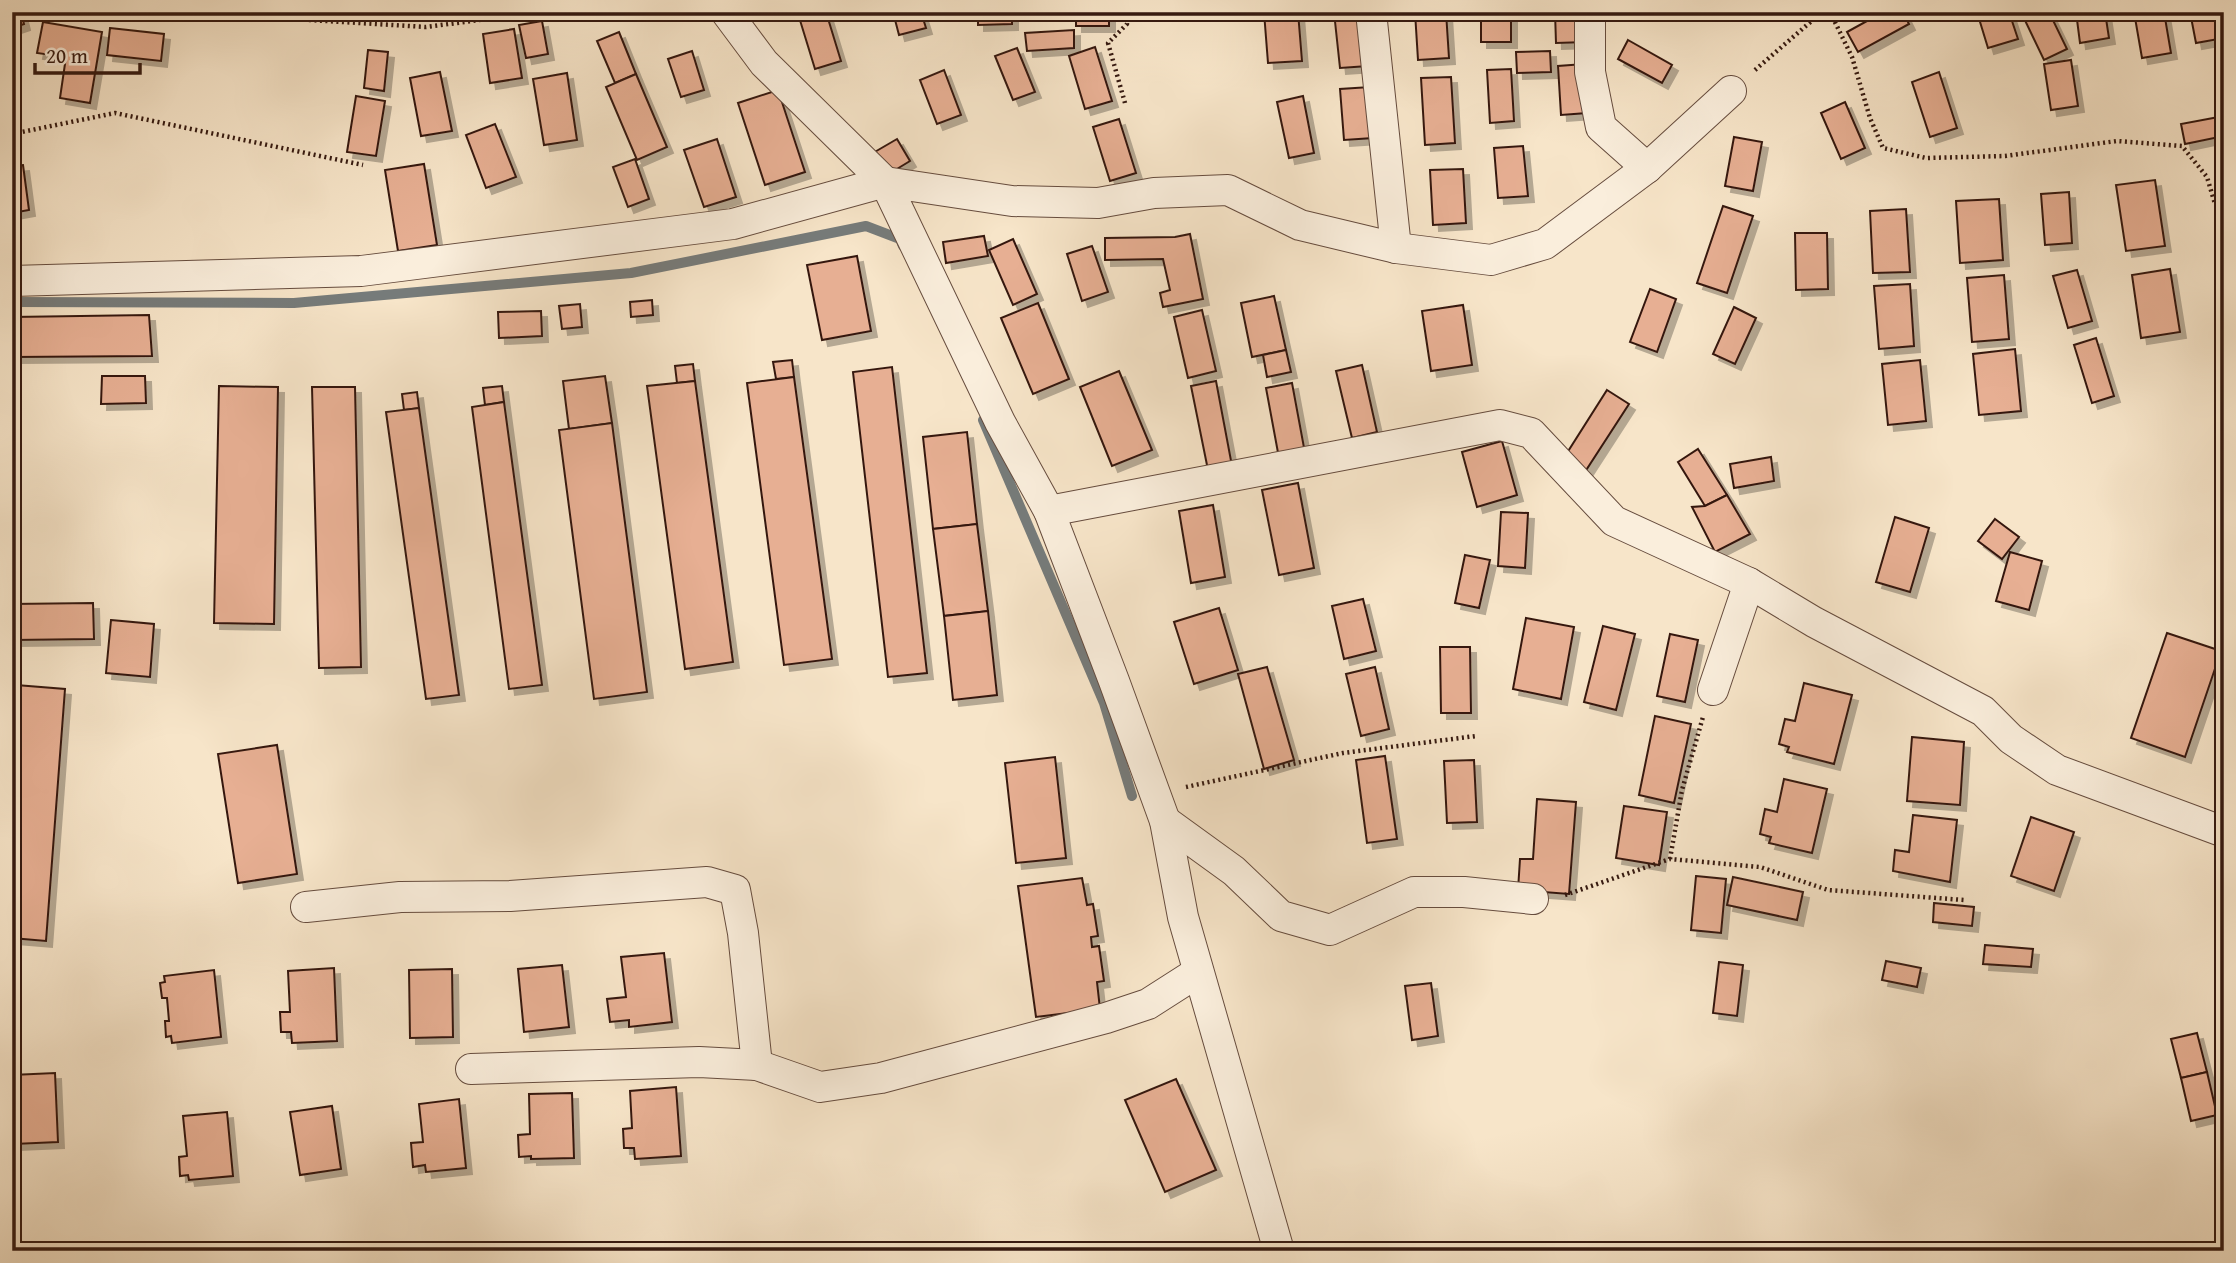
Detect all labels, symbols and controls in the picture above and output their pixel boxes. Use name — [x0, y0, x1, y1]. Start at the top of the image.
scale bar — [35, 32, 140, 76]
text: 20 m — [46, 40, 88, 71]

